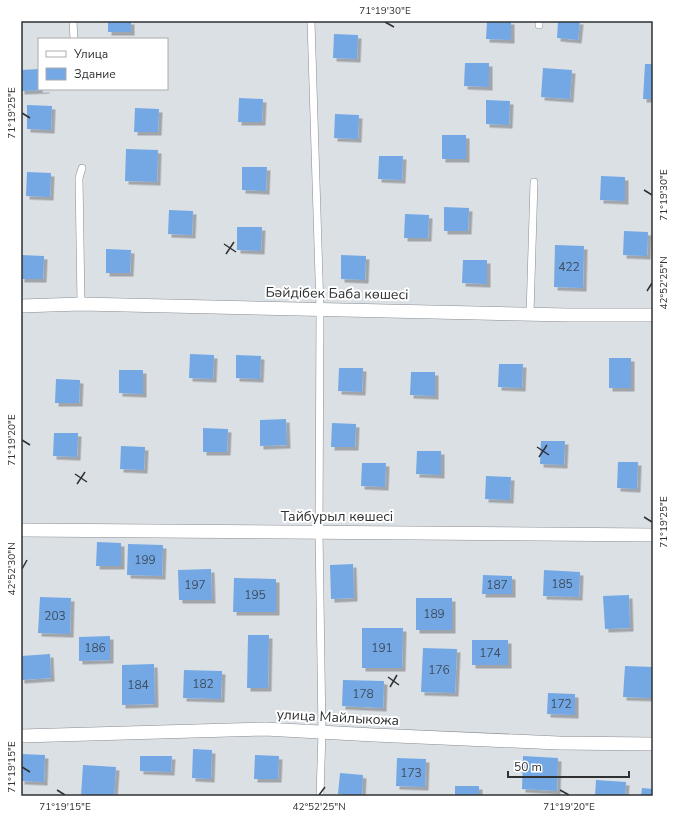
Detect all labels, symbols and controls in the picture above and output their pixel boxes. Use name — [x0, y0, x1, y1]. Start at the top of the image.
text: 71°19'30"E — [359, 4, 411, 18]
legend — [38, 38, 168, 90]
text: Улица — [73, 46, 108, 62]
text: Здание — [74, 66, 116, 82]
text: 71°19'25"E — [5, 87, 19, 139]
text: 71°19'30"E — [657, 169, 671, 221]
text: 42°52'25"N — [657, 256, 671, 310]
house number: 422 — [558, 259, 580, 275]
street label: Бәйдібек Баба көшесі — [265, 283, 409, 304]
text: 71°19'20"E — [5, 414, 19, 466]
text: 71°19'25"E — [657, 496, 671, 548]
street label: Тайбурыл көшесі — [281, 507, 393, 526]
text: 42°52'30"N — [5, 542, 19, 596]
house number: 199 — [134, 552, 156, 568]
house number: 185 — [551, 576, 573, 592]
house number: 197 — [184, 577, 206, 593]
house number: 187 — [486, 577, 508, 593]
house number: 195 — [244, 587, 266, 603]
house number: 189 — [423, 606, 445, 622]
house number: 203 — [44, 608, 66, 624]
house number: 186 — [84, 640, 106, 656]
house number: 191 — [371, 640, 393, 656]
house number: 174 — [479, 645, 501, 661]
house number: 176 — [428, 662, 450, 678]
house number: 182 — [192, 676, 214, 692]
house number: 184 — [127, 677, 149, 693]
house number: 178 — [352, 686, 374, 702]
house number: 172 — [550, 696, 572, 712]
street label: улица Майлыкожа — [276, 705, 400, 730]
text: 71°19'15"E — [5, 741, 19, 793]
scale bar — [508, 753, 629, 779]
text: 50 m — [514, 759, 542, 775]
house number: 173 — [400, 765, 422, 781]
text: 71°19'15"E — [39, 800, 91, 814]
text: 42°52'25"N — [292, 800, 346, 814]
text: 71°19'20"E — [543, 800, 595, 814]

